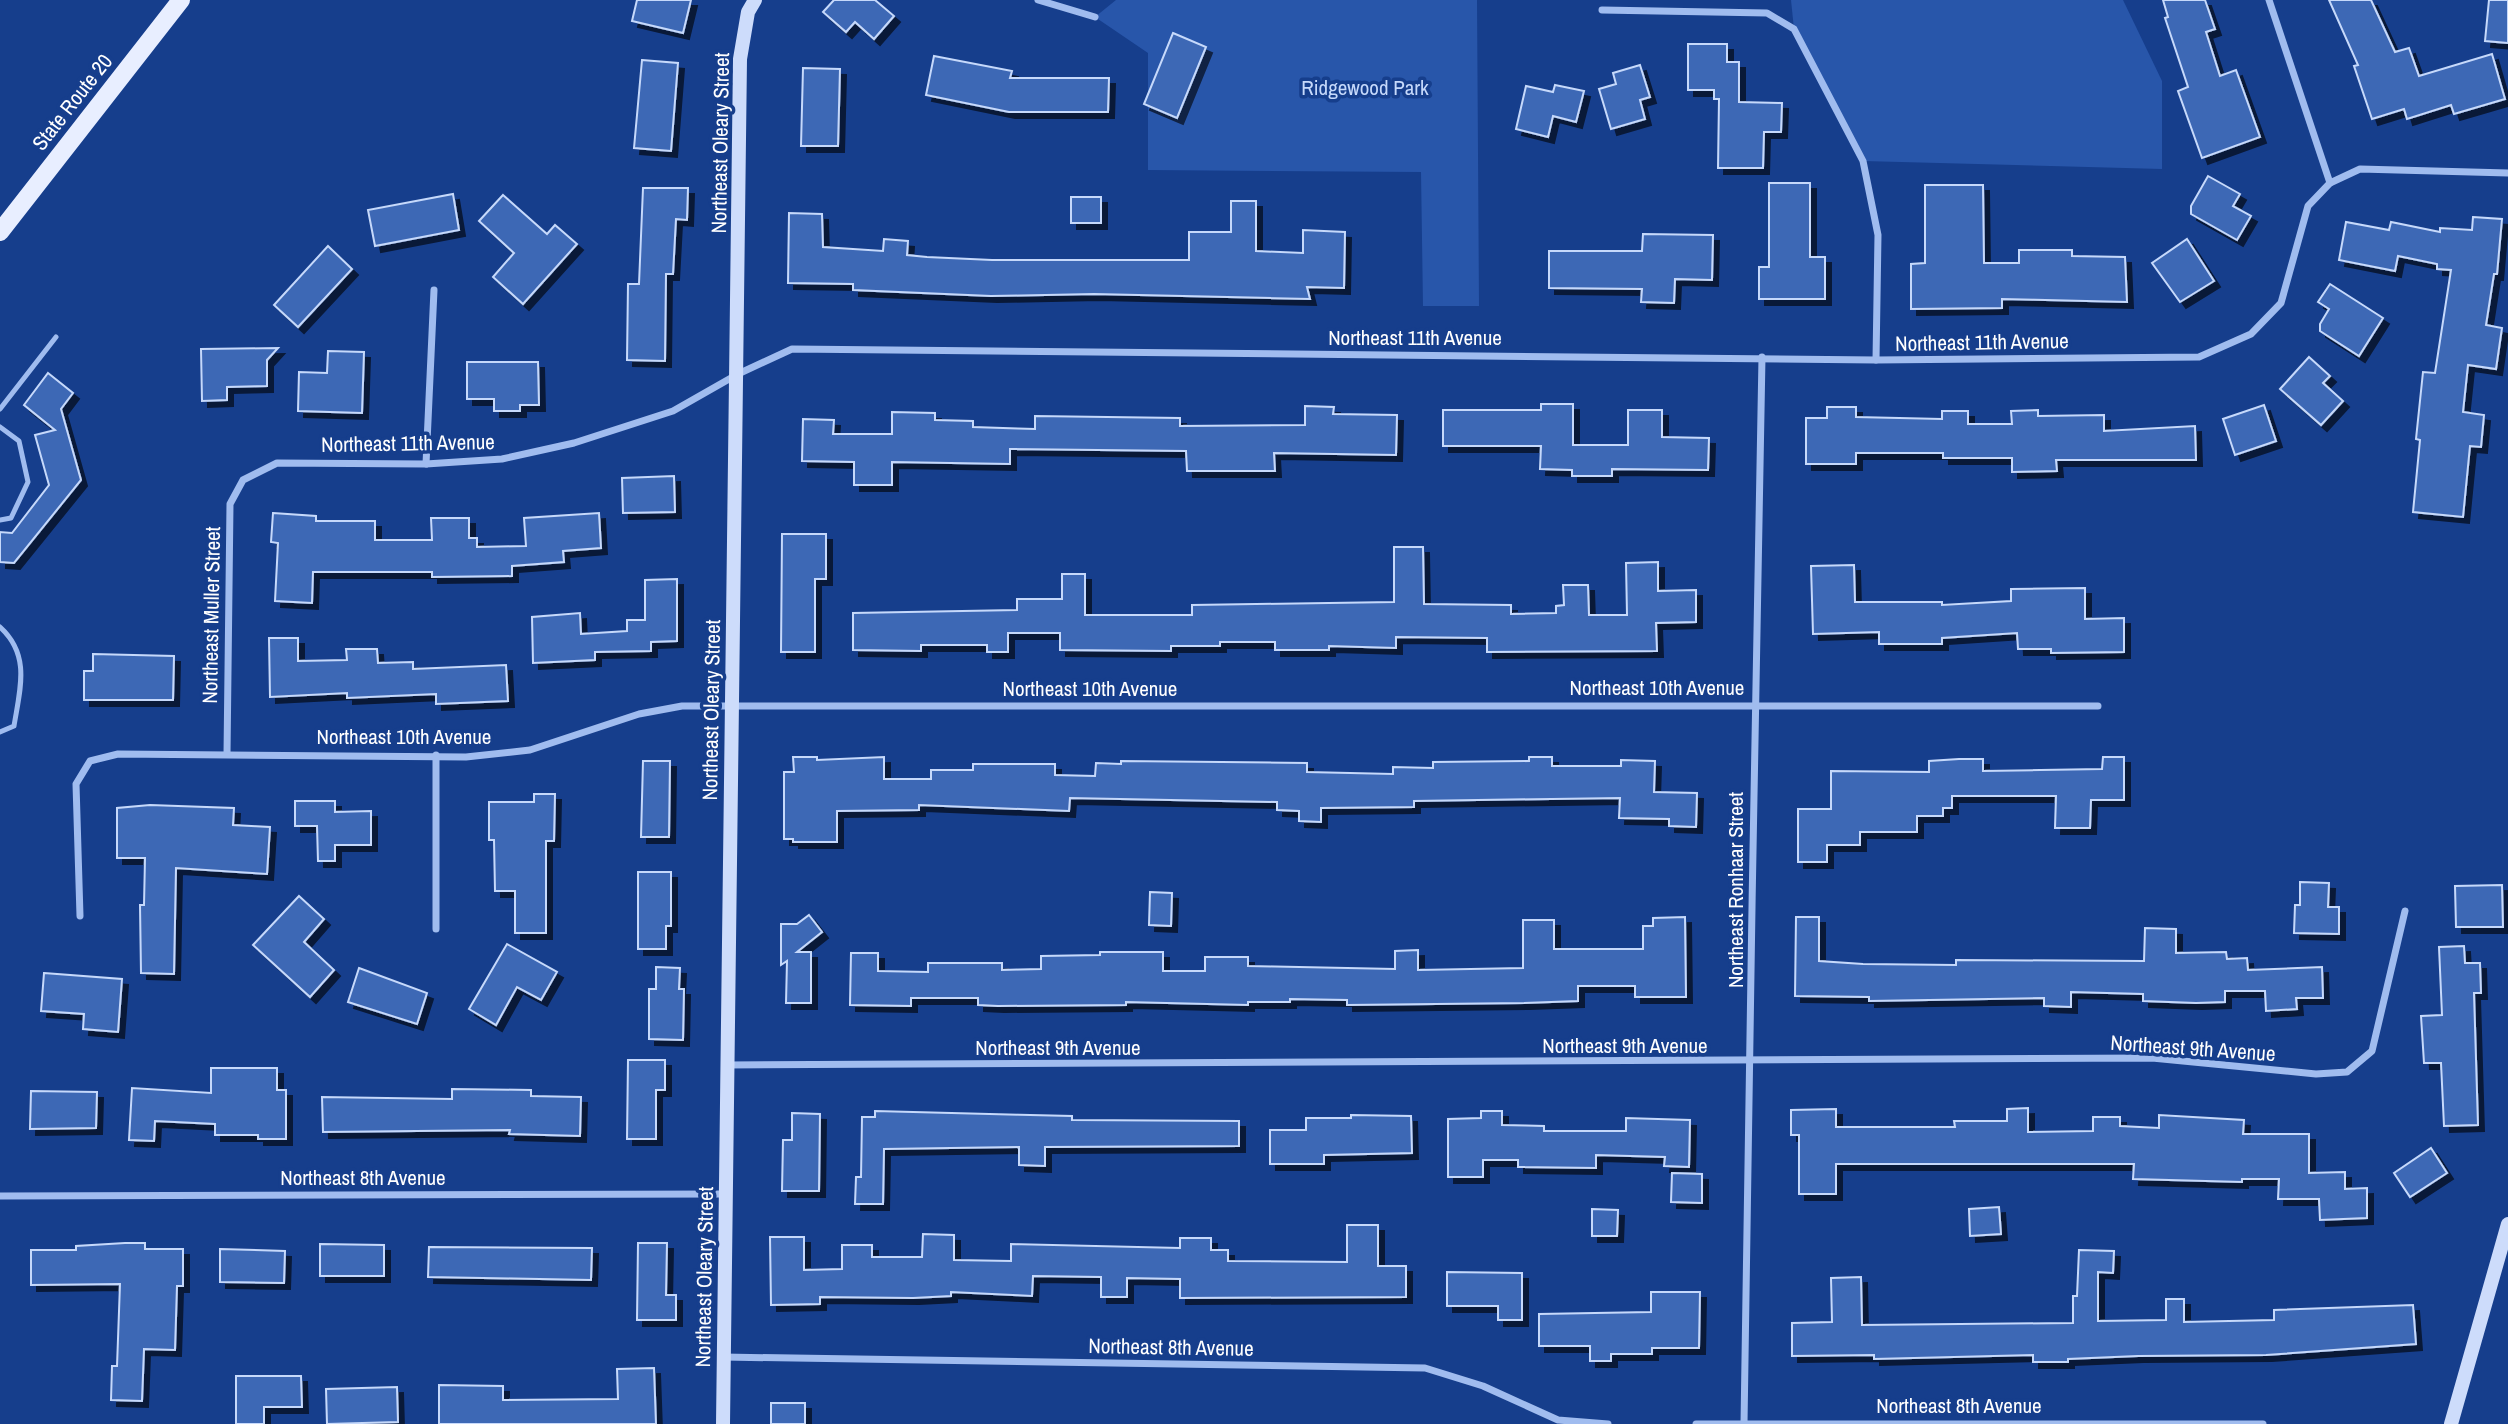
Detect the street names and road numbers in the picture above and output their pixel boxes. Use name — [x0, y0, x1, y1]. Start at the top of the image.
street label: State Route 20 — [25, 48, 119, 156]
street label: Northeast Oleary Street — [704, 52, 736, 234]
street label: Northeast 11th Avenue — [1328, 323, 1502, 352]
street label: Northeast 11th Avenue — [1895, 326, 2069, 358]
street label: Northeast 11th Avenue — [321, 427, 495, 459]
street label: Northeast Muller Street — [195, 526, 227, 704]
street label: Northeast Oleary Street — [695, 619, 727, 801]
street label: Northeast 10th Avenue — [1570, 673, 1744, 702]
street label: Northeast 10th Avenue — [1003, 674, 1177, 703]
street label: Northeast 10th Avenue — [317, 722, 491, 751]
street label: Northeast Ronhaar Street — [1721, 792, 1750, 988]
street label: Northeast 9th Avenue — [2110, 1028, 2276, 1068]
street label: Northeast 9th Avenue — [1542, 1031, 1708, 1060]
street label: Northeast 9th Avenue — [975, 1033, 1141, 1062]
street label: Northeast 8th Avenue — [280, 1163, 446, 1192]
street label: Northeast Oleary Street — [688, 1186, 720, 1368]
street label: Northeast 8th Avenue — [1088, 1331, 1254, 1363]
street label: Northeast 8th Avenue — [1876, 1391, 2042, 1420]

